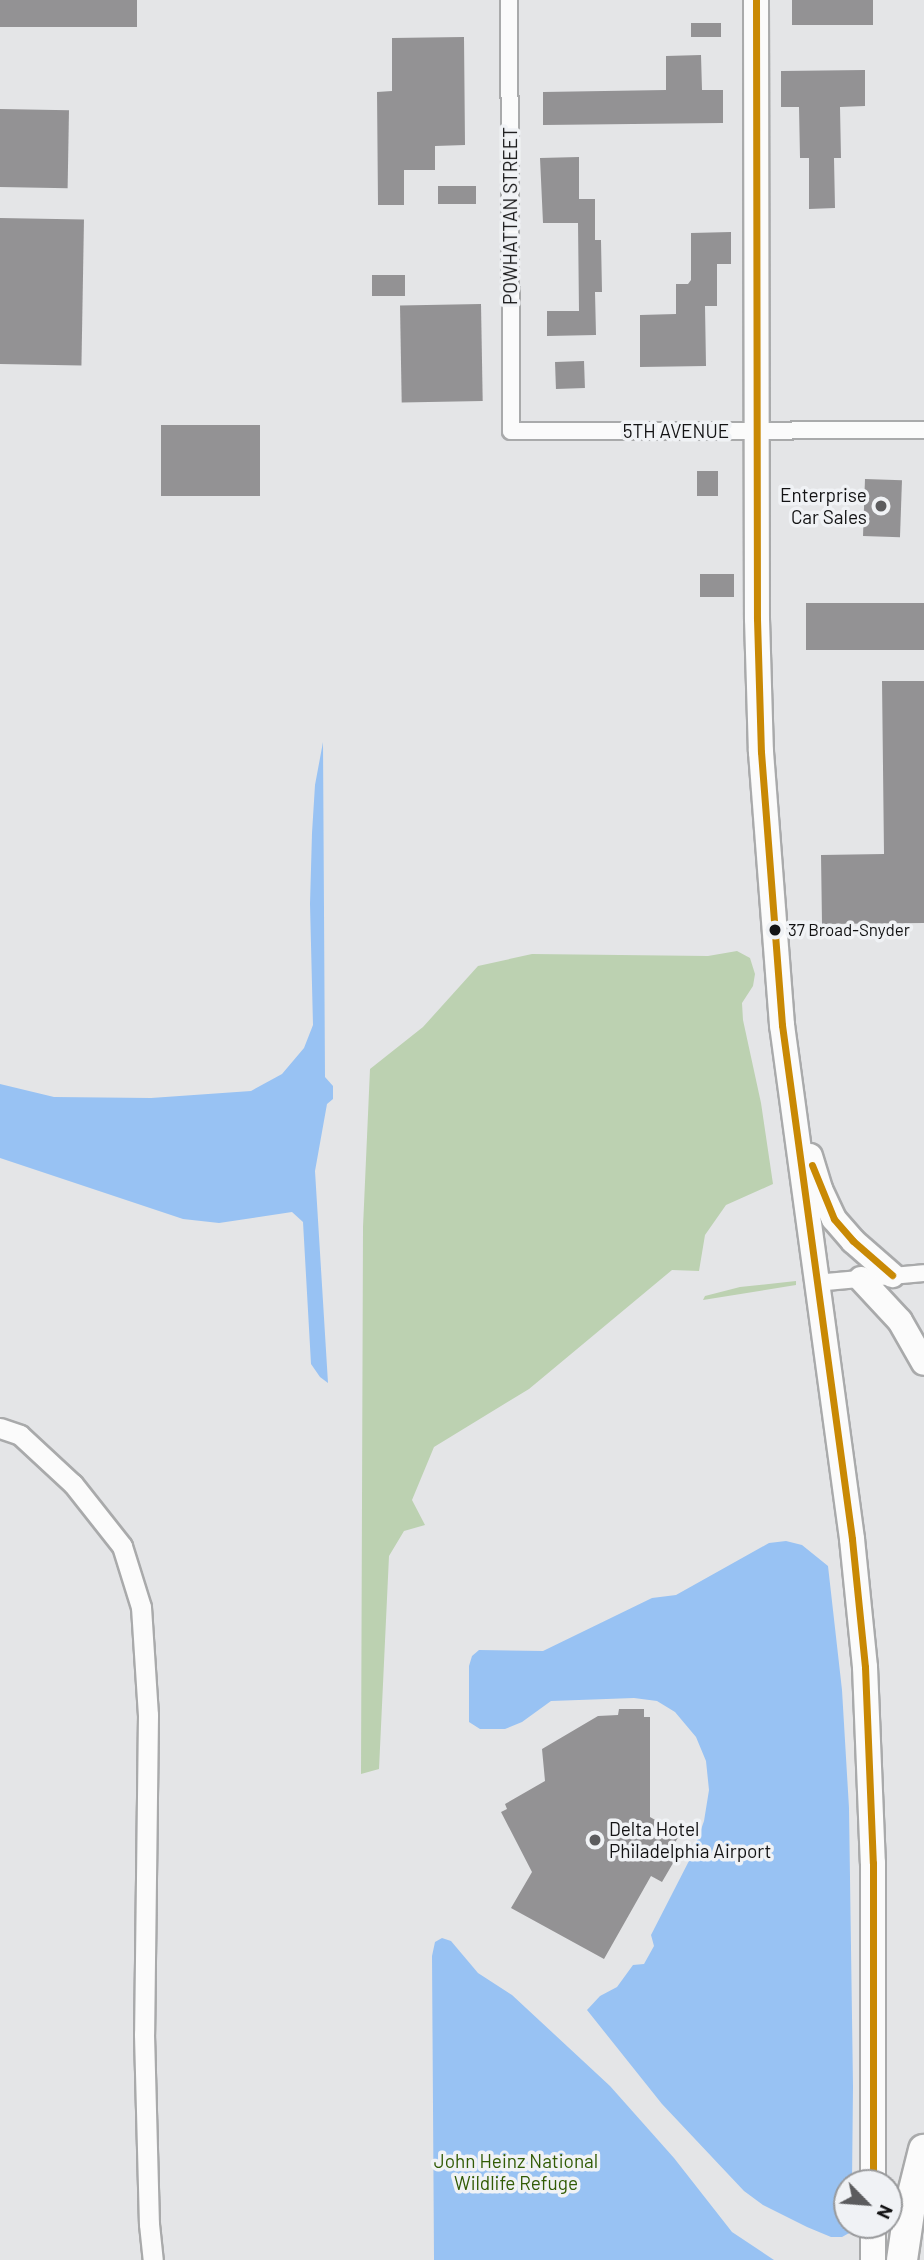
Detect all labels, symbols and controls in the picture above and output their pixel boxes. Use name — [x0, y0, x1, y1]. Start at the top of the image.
street label: POWHATTAN STREET — [499, 127, 521, 305]
street label: 5TH AVENUE — [623, 420, 729, 442]
place label: Enterprise Car Sales — [780, 484, 867, 528]
marker: Enterprise Car Sales — [873, 498, 889, 514]
place label: 37 Broad-Snyder — [788, 920, 910, 940]
marker: 37 Broad-Snyder — [768, 923, 782, 937]
place label: Delta Hotel Philadelphia Airport — [609, 1818, 771, 1862]
marker: Delta Hotel Philadelphia Airport — [587, 1832, 603, 1848]
park label: John Heinz National Wildlife Refuge — [434, 2150, 598, 2194]
north arrow — [833, 2169, 903, 2239]
text: N — [873, 2202, 899, 2223]

